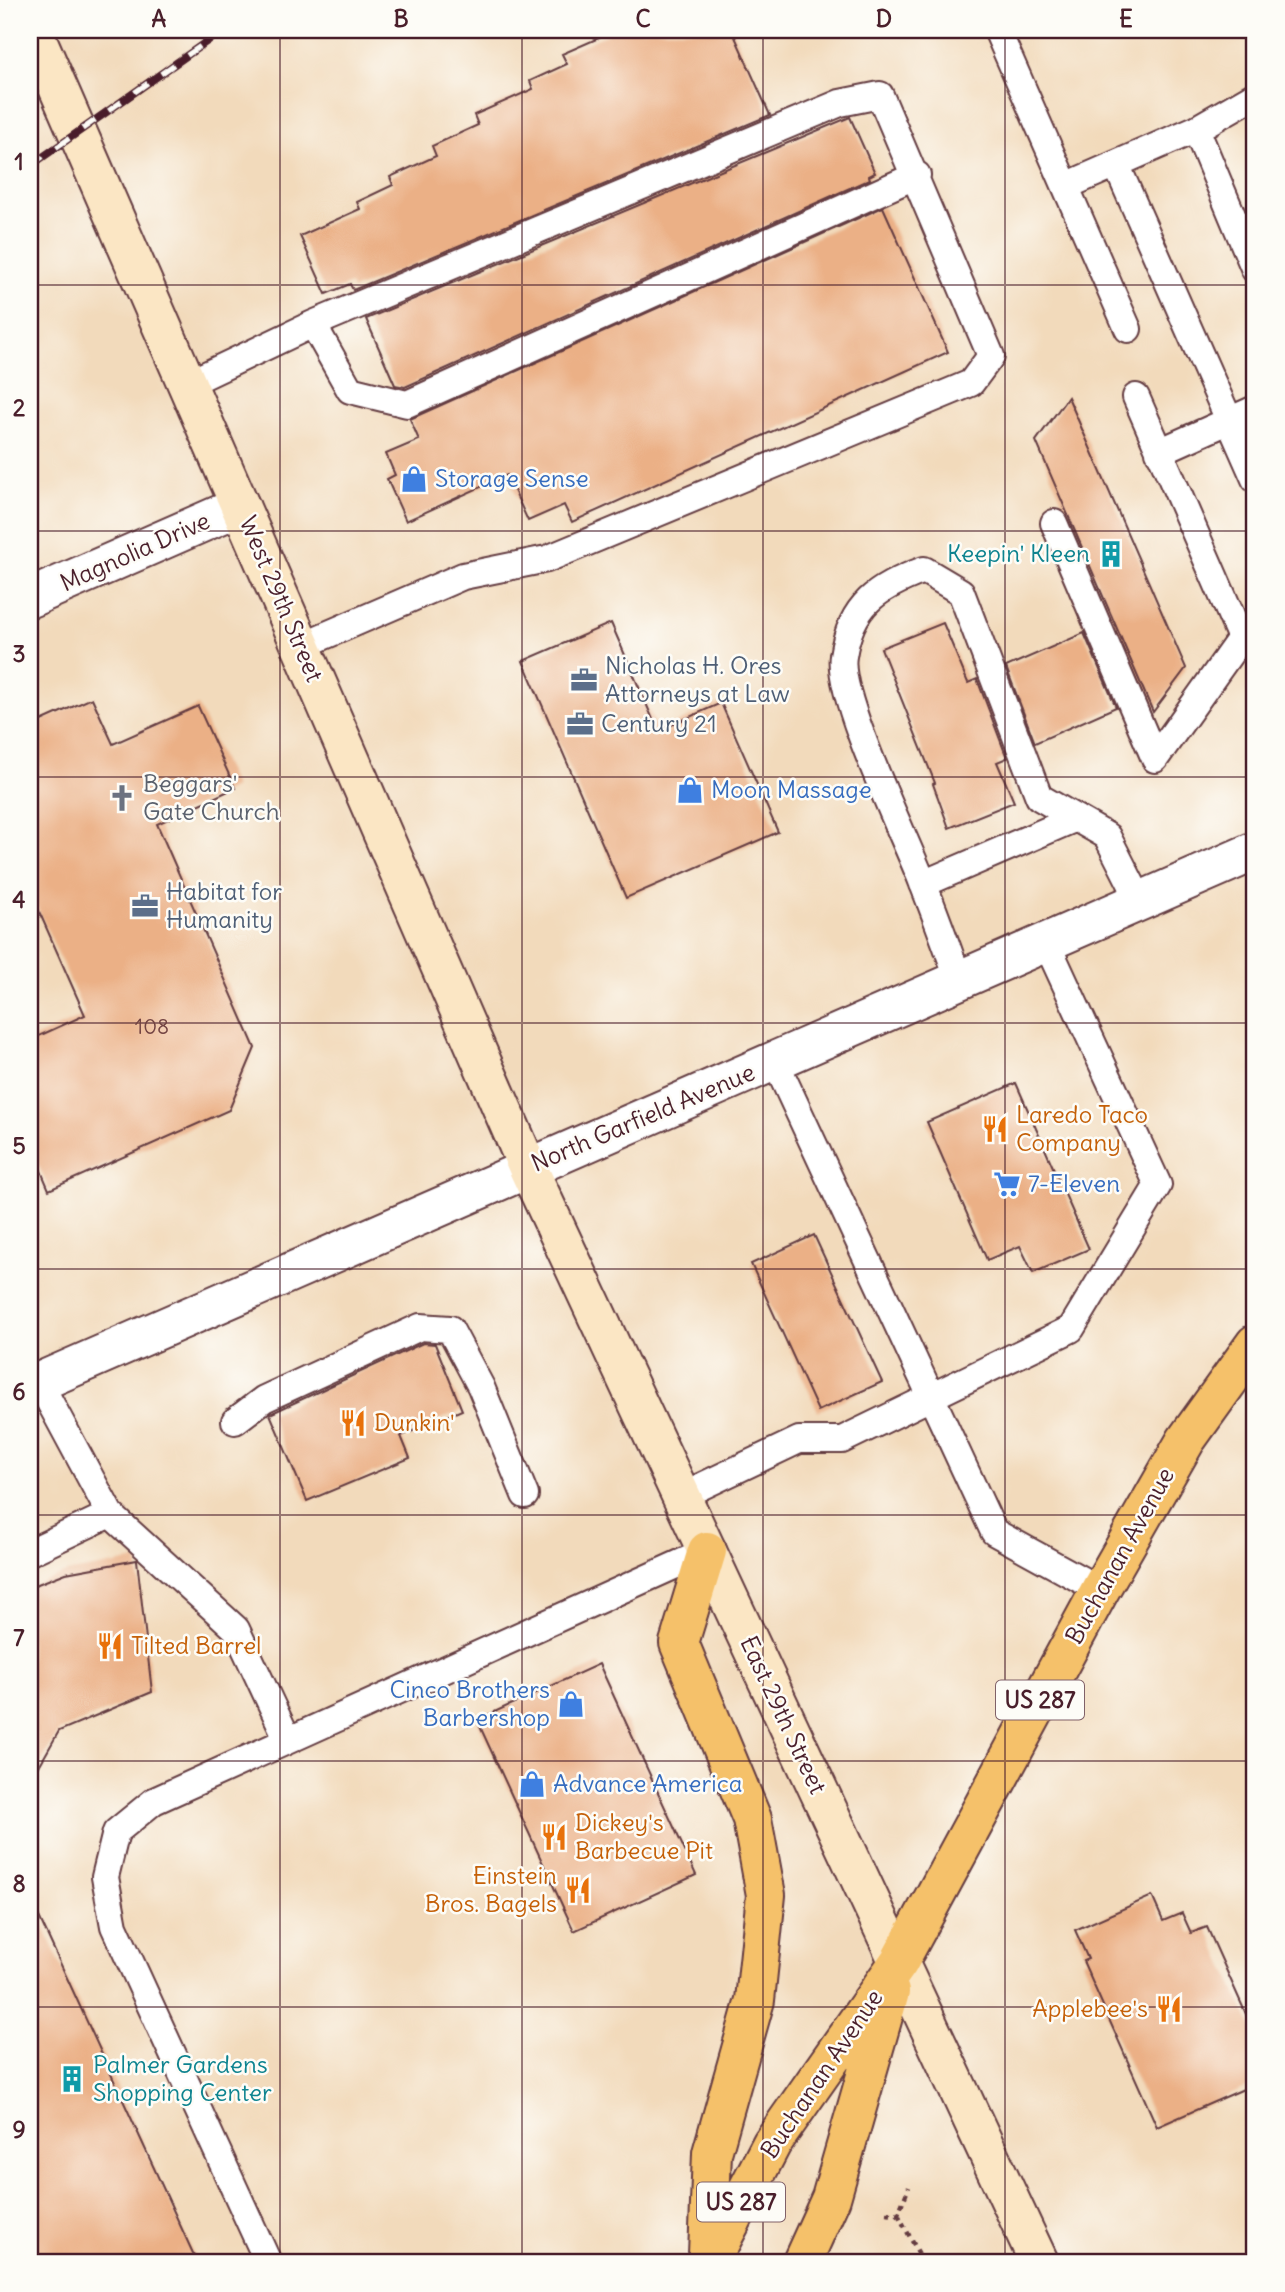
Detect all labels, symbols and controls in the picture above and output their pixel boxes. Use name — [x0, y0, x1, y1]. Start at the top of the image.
text: A — [152, 4, 167, 33]
text: B — [393, 4, 409, 33]
text: C — [635, 4, 651, 33]
text: D — [876, 4, 892, 33]
text: E — [1119, 4, 1133, 33]
text: 1 — [14, 147, 24, 176]
text: 2 — [13, 393, 26, 422]
place label: Storage Sense — [435, 463, 589, 493]
shop icon: Storage Sense — [399, 464, 429, 494]
street label: Magnolia Drive — [55, 505, 214, 597]
street label: West 29th Street — [233, 511, 330, 686]
place label: Keepin' Kleen — [947, 538, 1090, 568]
building icon: Keepin' Kleen — [1096, 539, 1126, 569]
text: 3 — [12, 639, 26, 668]
place label: Nicholas H. Ores Attorneys at Law — [605, 650, 790, 708]
office icon: Nicholas H. Ores Attorneys at Law — [569, 665, 599, 695]
place label: Century 21 — [601, 708, 717, 738]
office icon: Century 21 — [565, 709, 595, 739]
place label: Beggars' Gate Church — [143, 768, 280, 826]
place label: Moon Massage — [711, 774, 872, 804]
shop icon: Moon Massage — [675, 775, 705, 805]
church icon: Beggars' Gate Church — [107, 783, 137, 813]
place label: Habitat for Humanity — [166, 876, 282, 934]
text: 4 — [12, 885, 26, 914]
office icon: Habitat for Humanity — [130, 891, 160, 921]
house number: 108 — [135, 1013, 169, 1040]
street label: North Garfield Avenue — [526, 1056, 759, 1178]
place label: Laredo Taco Company — [1016, 1099, 1148, 1157]
restaurant icon: Laredo Taco Company — [980, 1114, 1010, 1144]
text: 5 — [12, 1131, 26, 1160]
place label: 7-Eleven — [1028, 1168, 1120, 1198]
supermarket icon: 7-Eleven — [992, 1169, 1022, 1199]
text: 6 — [12, 1377, 26, 1406]
place label: Dunkin' — [374, 1407, 455, 1437]
restaurant icon: Dunkin' — [338, 1408, 368, 1438]
street label: Buchanan Avenue — [1058, 1462, 1180, 1649]
text: 7 — [13, 1623, 25, 1652]
place label: Tilted Barrel — [131, 1630, 262, 1660]
restaurant icon: Tilted Barrel — [95, 1631, 125, 1661]
street label: East 29th Street — [734, 1631, 834, 1798]
place label: Cinco Brothers Barbershop — [390, 1674, 550, 1732]
road number: US 287 — [996, 1680, 1084, 1720]
shop icon: Cinco Brothers Barbershop — [556, 1689, 586, 1719]
place label: Advance America — [553, 1768, 742, 1798]
shop icon: Advance America — [517, 1769, 547, 1799]
place label: Dickey's Barbecue Pit — [575, 1807, 713, 1865]
restaurant icon: Dickey's Barbecue Pit — [539, 1822, 569, 1852]
place label: Einstein Bros. Bagels — [425, 1860, 557, 1918]
text: 8 — [12, 1869, 26, 1898]
restaurant icon: Einstein Bros. Bagels — [563, 1875, 593, 1905]
street label: Buchanan Avenue — [754, 1983, 889, 2164]
place label: Applebee's — [1032, 1993, 1148, 2023]
restaurant icon: Applebee's — [1154, 1994, 1184, 2024]
place label: Palmer Gardens Shopping Center — [93, 2049, 272, 2107]
building icon: Palmer Gardens Shopping Center — [57, 2064, 87, 2094]
text: 9 — [12, 2115, 26, 2144]
road number: US 287 — [697, 2182, 785, 2222]

